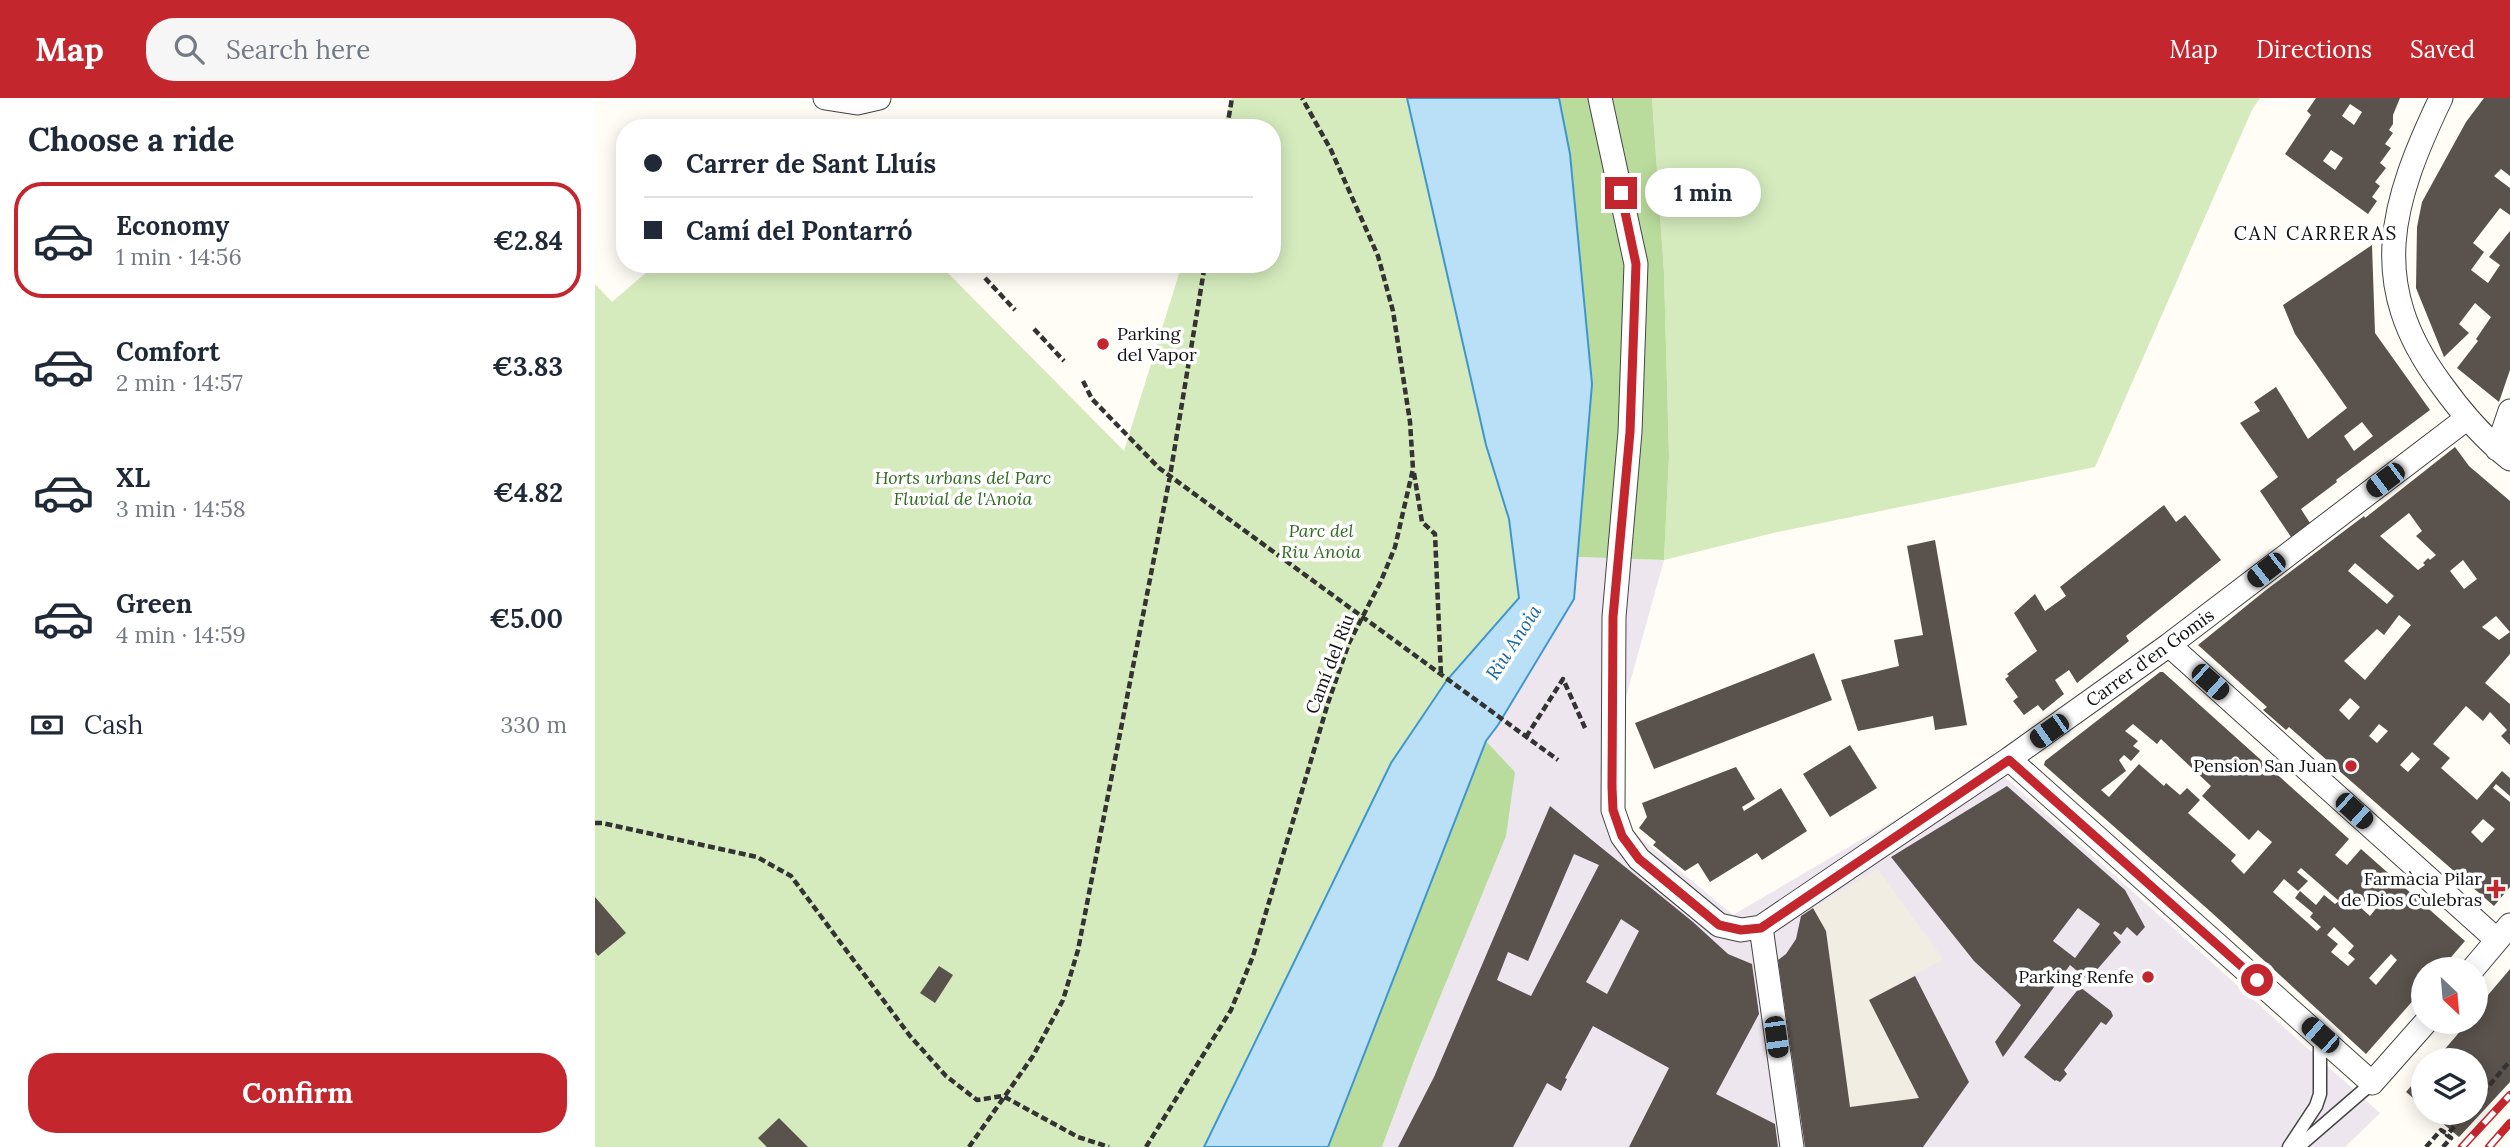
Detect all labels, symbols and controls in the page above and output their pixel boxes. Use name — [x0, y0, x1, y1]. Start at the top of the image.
search box — [146, 18, 636, 81]
text: Map — [35, 28, 104, 70]
icon: search — [170, 30, 208, 68]
text: Search here — [226, 33, 370, 66]
text: Map — [2169, 34, 2218, 65]
text: Directions — [2256, 34, 2372, 65]
text: Saved — [2410, 34, 2475, 65]
text: Choose a ride — [28, 119, 235, 160]
text: Carrer de Sant Lluís — [686, 147, 936, 180]
callout: 1 min — [1645, 168, 1761, 217]
route end — [1605, 177, 1637, 209]
text: 1 min — [1674, 178, 1732, 207]
icon: car — [32, 209, 95, 272]
text: Economy — [116, 209, 229, 242]
text: Camí del Pontarró — [686, 214, 912, 247]
district label: CAN CARRERAS — [2234, 221, 2398, 245]
text: €2.84 — [493, 224, 563, 257]
text: 1 min · 14:56 — [116, 242, 242, 271]
place label: Parking del Vapor — [1117, 322, 1197, 366]
icon: car — [32, 335, 95, 398]
text: Comfort — [116, 335, 220, 368]
marker: Parking del Vapor — [1095, 336, 1111, 352]
text: €3.83 — [492, 350, 563, 383]
text: 2 min · 14:57 — [116, 368, 243, 397]
car — [2362, 459, 2409, 501]
icon: car — [32, 461, 95, 524]
text: XL — [116, 461, 150, 494]
park label: Horts urbans del Parc Fluvial de l'Anoia — [875, 466, 1051, 510]
text: €4.82 — [493, 476, 563, 509]
text: 3 min · 14:58 — [116, 494, 246, 523]
park label: Parc del Riu Anoia — [1281, 519, 1361, 563]
car — [2243, 549, 2290, 591]
icon: car — [32, 587, 95, 650]
text: Green — [116, 587, 192, 620]
water label: Riu Anoia — [1480, 600, 1546, 684]
text: €5.00 — [489, 602, 563, 635]
street label: Carrer d'en Gomis — [2081, 603, 2218, 712]
street label: Camí del Riu — [1300, 610, 1359, 717]
text: 4 min · 14:59 — [116, 620, 246, 649]
car — [2188, 660, 2233, 704]
icon: cash — [28, 706, 66, 744]
text: Cash — [84, 708, 143, 741]
text: 330 m — [500, 710, 567, 739]
car — [2026, 710, 2073, 752]
place label: Pension San Juan — [2193, 754, 2337, 777]
marker: Pension San Juan — [2343, 758, 2359, 774]
car — [2332, 789, 2377, 833]
place label: Farmàcia Pilar de Dios Culebras — [2341, 867, 2482, 911]
marker: Farmàcia Pilar de Dios Culebras — [2488, 881, 2504, 897]
north arrow — [2411, 957, 2489, 1034]
map controls — [2411, 957, 2488, 1125]
route start — [2241, 964, 2273, 996]
place label: Parking Renfe — [2018, 965, 2134, 988]
marker: Parking Renfe — [2140, 969, 2156, 985]
car — [2298, 1013, 2343, 1057]
car — [1763, 1015, 1790, 1059]
button: layers — [2411, 1048, 2488, 1125]
button: Confirm — [28, 1053, 567, 1133]

